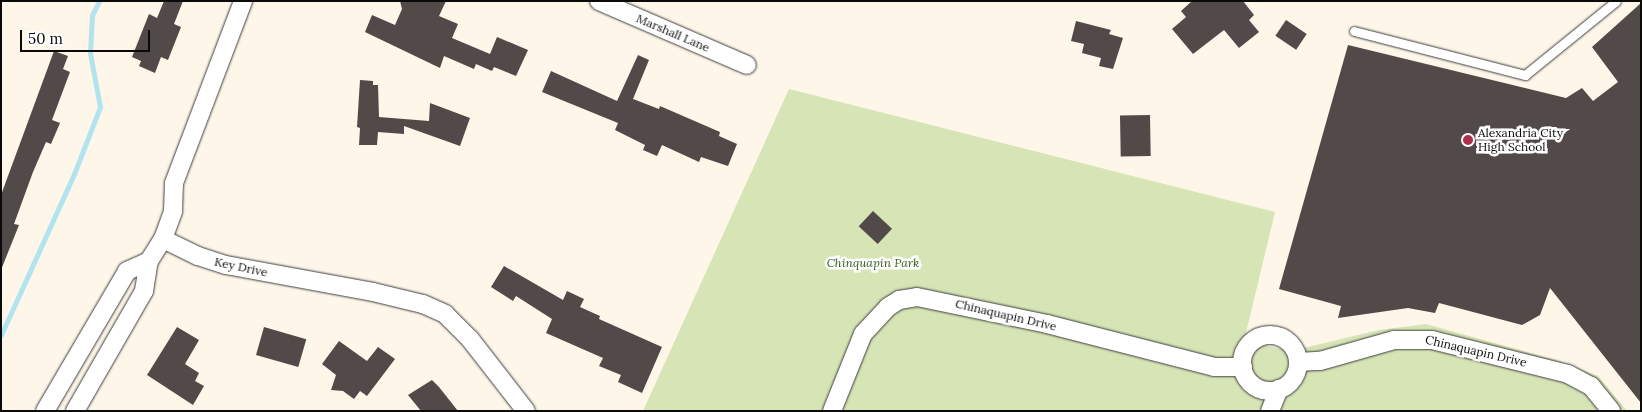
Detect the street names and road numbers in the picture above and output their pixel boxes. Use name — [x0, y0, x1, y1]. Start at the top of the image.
street label: Marshall Lane — [634, 11, 712, 55]
street label: Key Drive — [213, 254, 269, 280]
street label: Chinaquapin Drive — [954, 296, 1058, 334]
street label: Chinaquapin Drive — [1424, 332, 1528, 370]

